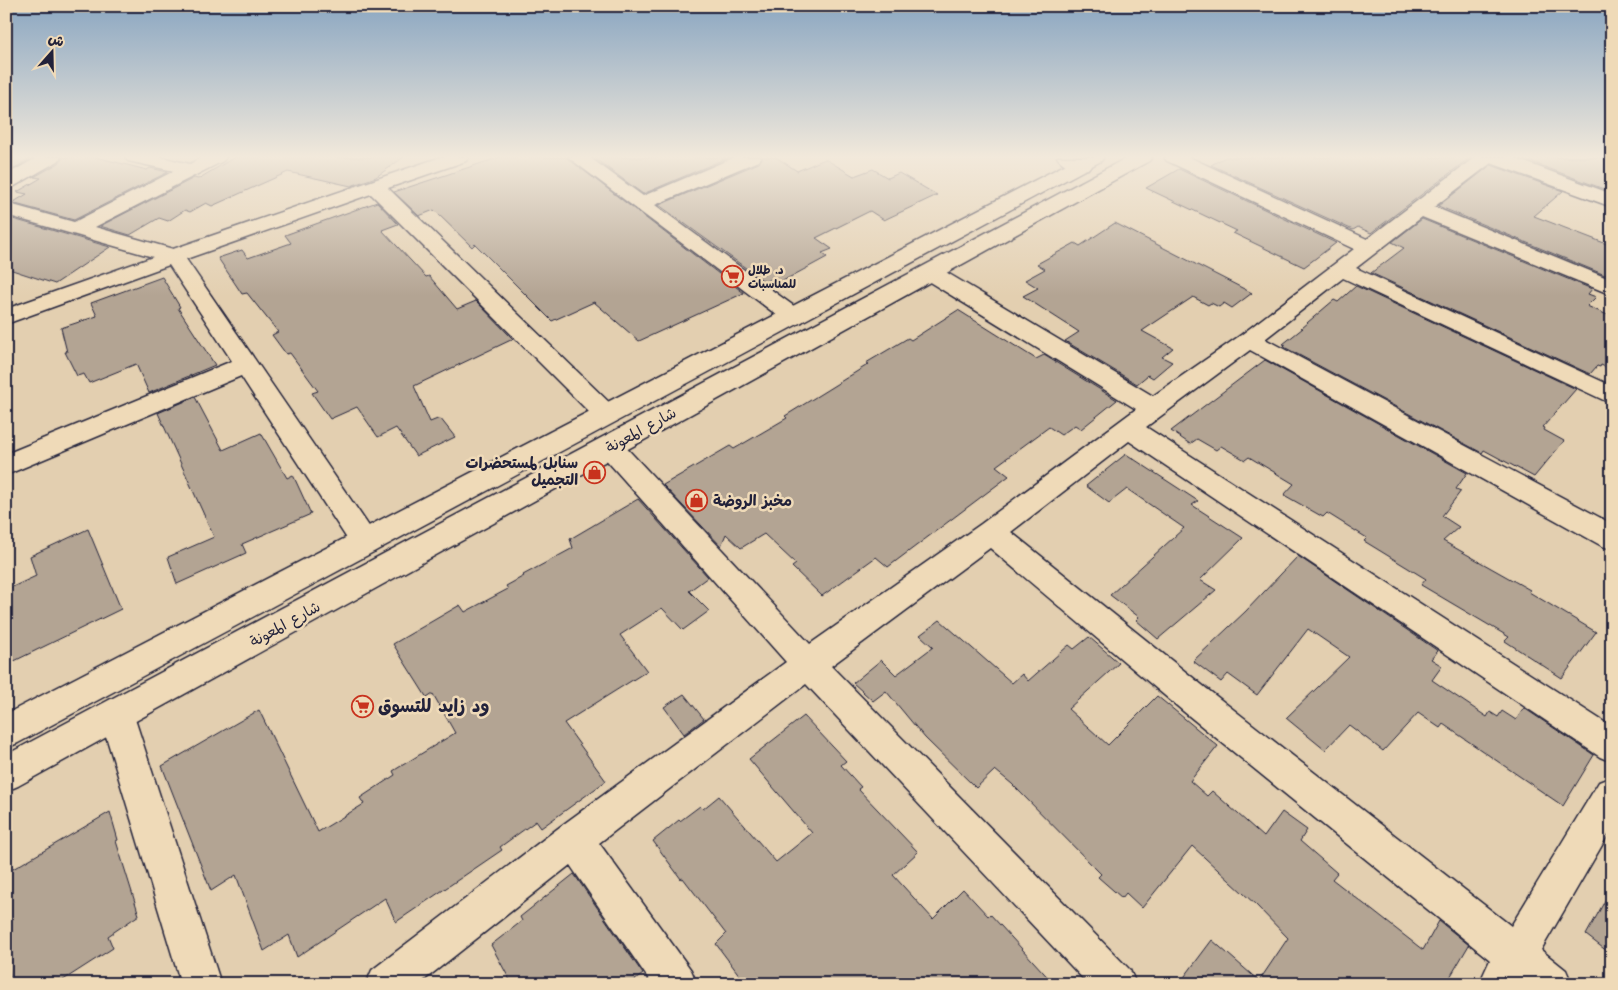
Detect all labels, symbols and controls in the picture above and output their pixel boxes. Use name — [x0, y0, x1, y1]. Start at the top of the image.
north arrow — [28, 28, 78, 78]
text: ش — [45, 28, 67, 54]
place label: د. طلال للمناسبات — [748, 261, 797, 294]
supermarket icon: د. طلال للمناسبات — [720, 265, 744, 289]
street label: شارع المعونة — [602, 402, 681, 460]
place label: سنابل لمستحضرات التجميل — [466, 452, 578, 493]
shop icon: سنابل لمستحضرات التجميل — [582, 460, 606, 484]
shop icon: مخبز الروضة — [685, 489, 709, 513]
place label: مخبز الروضة — [713, 490, 792, 514]
street label: شارع المعونة — [246, 596, 325, 654]
place label: ود زايد للتسوق — [378, 693, 490, 722]
supermarket icon: ود زايد للتسوق — [350, 694, 374, 718]

